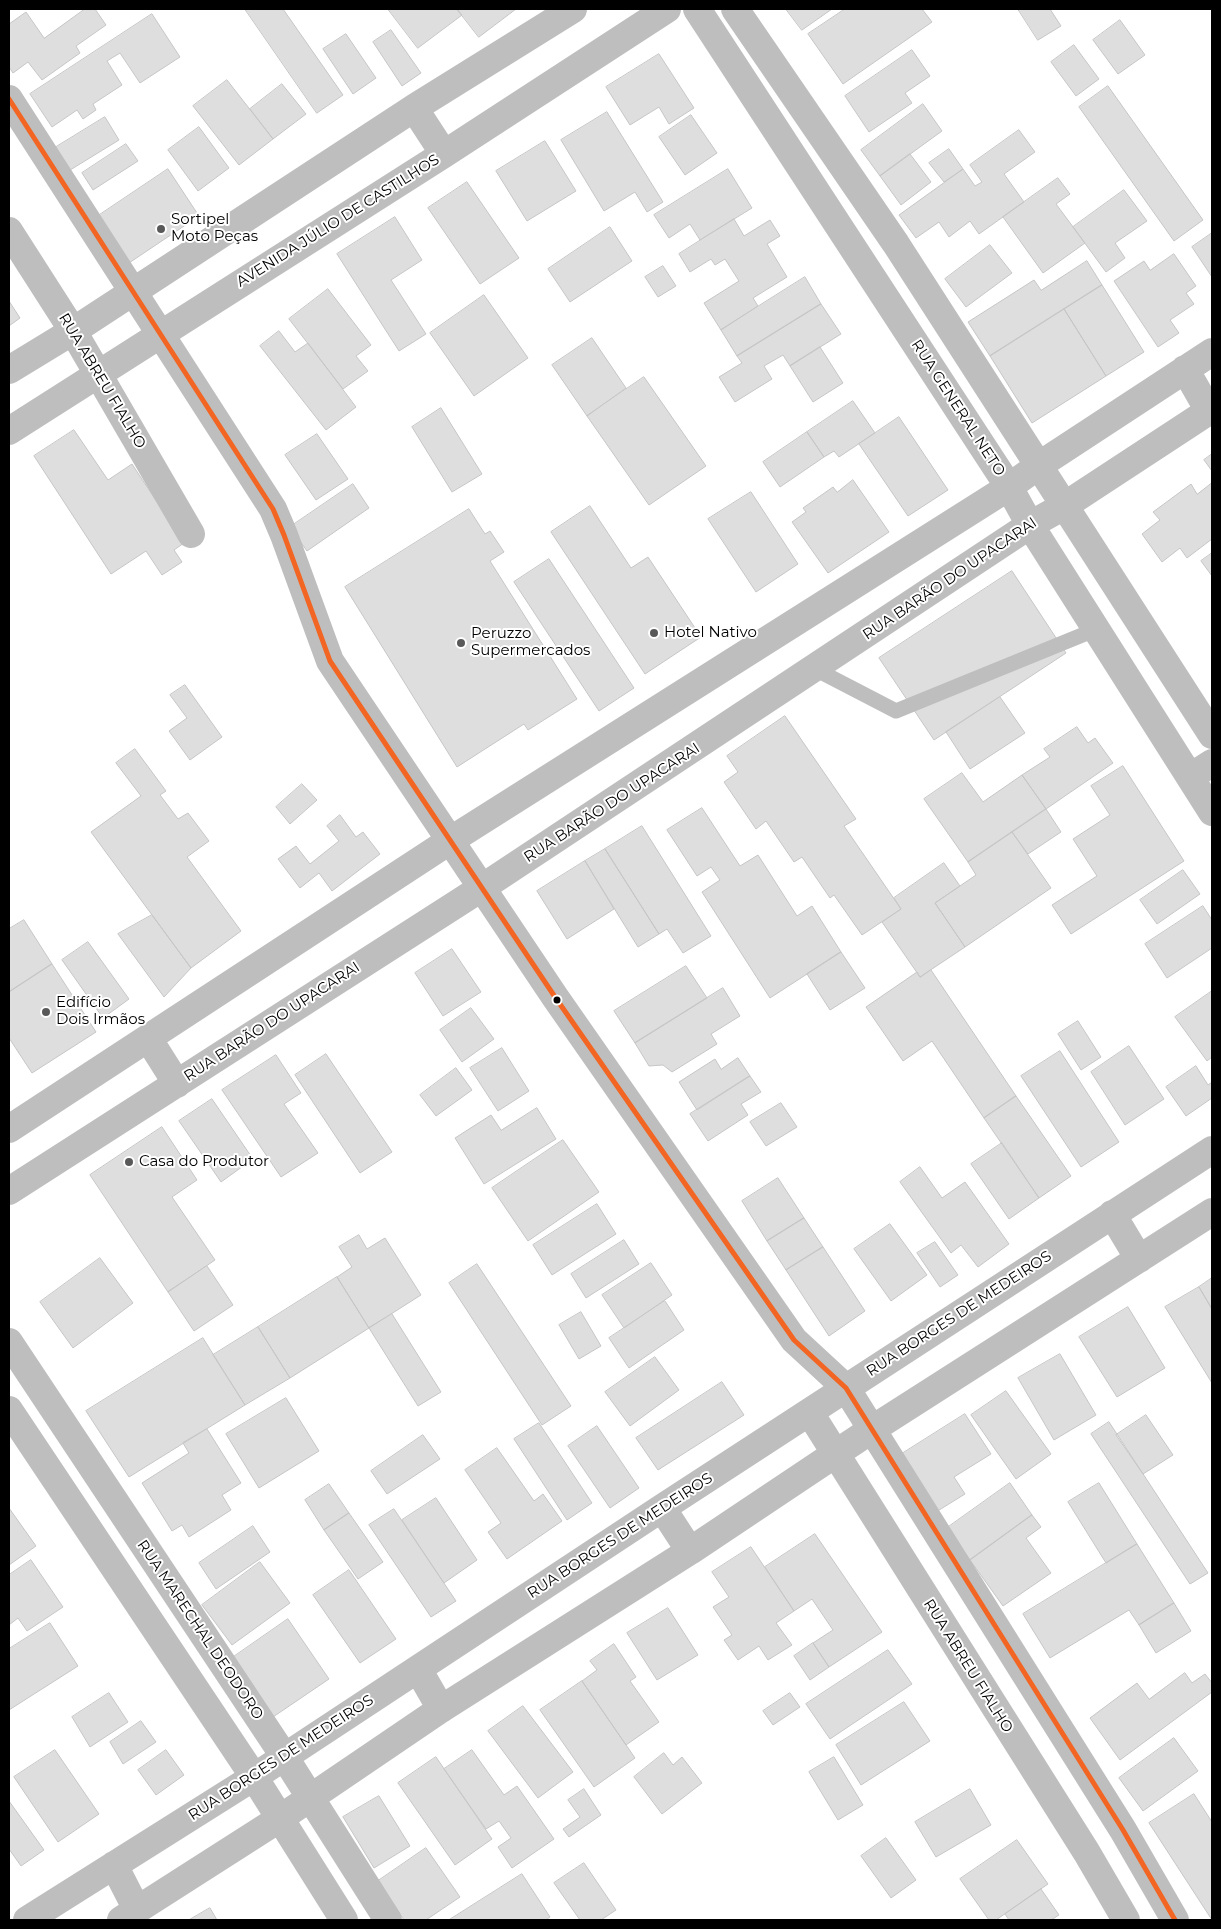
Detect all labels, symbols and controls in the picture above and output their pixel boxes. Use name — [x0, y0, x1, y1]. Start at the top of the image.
street label: AVENIDA JÚLIO DE CASTILHOS — [233, 151, 443, 291]
place label: Sortipel Moto Peças — [171, 211, 258, 246]
marker: Sortipel Moto Peças — [155, 223, 167, 235]
street label: RUA ABREU FIALHO — [55, 310, 149, 452]
street label: RUA GENERAL NETO — [907, 337, 1009, 479]
street label: RUA BARÃO DO UPACARAI — [860, 514, 1040, 644]
place label: Hotel Nativo — [664, 624, 757, 642]
place label: Peruzzo Supermercados — [471, 625, 590, 660]
marker: Hotel Nativo — [648, 627, 660, 639]
marker: Peruzzo Supermercados — [455, 637, 467, 649]
street label: RUA BARÃO DO UPACARAI — [521, 739, 703, 867]
street label: RUA BARÃO DO UPACARAI — [181, 958, 363, 1086]
place label: Edifício Dois Irmãos — [56, 994, 145, 1029]
unlabelled marker — [552, 995, 562, 1005]
marker: Edifício Dois Irmãos — [40, 1006, 52, 1018]
place label: Casa do Produtor — [139, 1153, 269, 1171]
marker: Casa do Produtor — [123, 1156, 135, 1168]
street label: RUA BORGES DE MEDEIROS — [863, 1247, 1055, 1381]
street label: RUA BORGES DE MEDEIROS — [524, 1469, 716, 1603]
street label: RUA MARECHAL DEODORO — [133, 1537, 267, 1723]
street label: RUA ABREU FIALHO — [919, 1596, 1017, 1736]
street label: RUA BORGES DE MEDEIROS — [185, 1691, 377, 1825]

